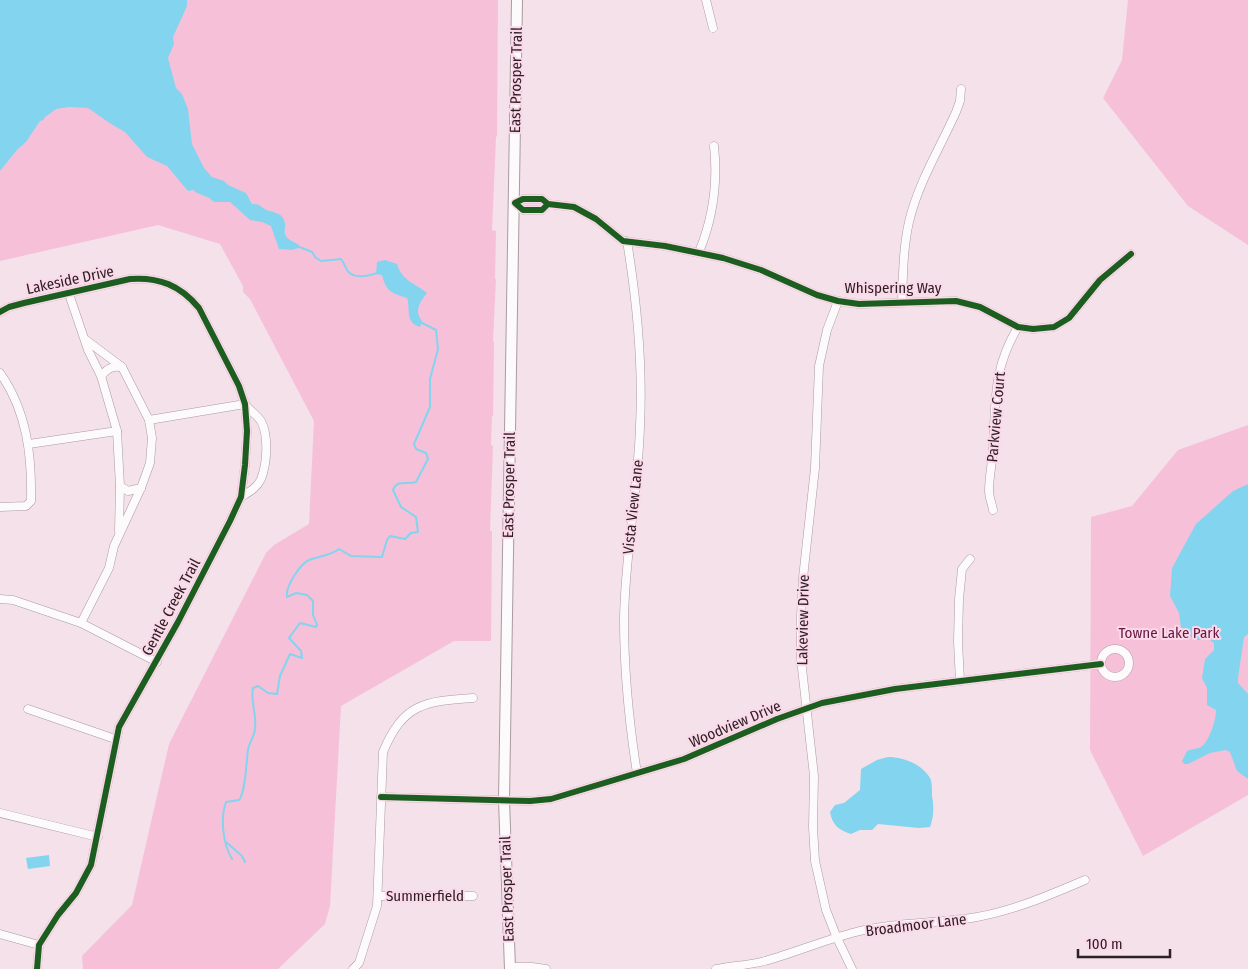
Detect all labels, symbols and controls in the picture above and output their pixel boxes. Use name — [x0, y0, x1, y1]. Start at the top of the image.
street label: East Prosper Trail — [506, 27, 526, 133]
street label: Lakeside Drive — [25, 262, 115, 298]
street label: Whispering Way — [845, 279, 942, 297]
street label: Parkview Court — [983, 371, 1009, 463]
street label: East Prosper Trail — [499, 432, 519, 538]
street label: Vista View Lane — [619, 459, 647, 555]
street label: Gentle Creek Trail — [138, 555, 204, 659]
street label: Lakeview Drive — [793, 574, 813, 666]
park label: Towne Lake Park — [1119, 624, 1220, 642]
street label: Woodview Drive — [686, 697, 784, 751]
street label: East Prosper Trail — [496, 836, 518, 942]
street label: Summerfield — [386, 887, 464, 905]
street label: Broadmoor Lane — [865, 910, 967, 940]
scale bar — [1078, 926, 1170, 958]
text: 100 m — [1086, 935, 1123, 953]

